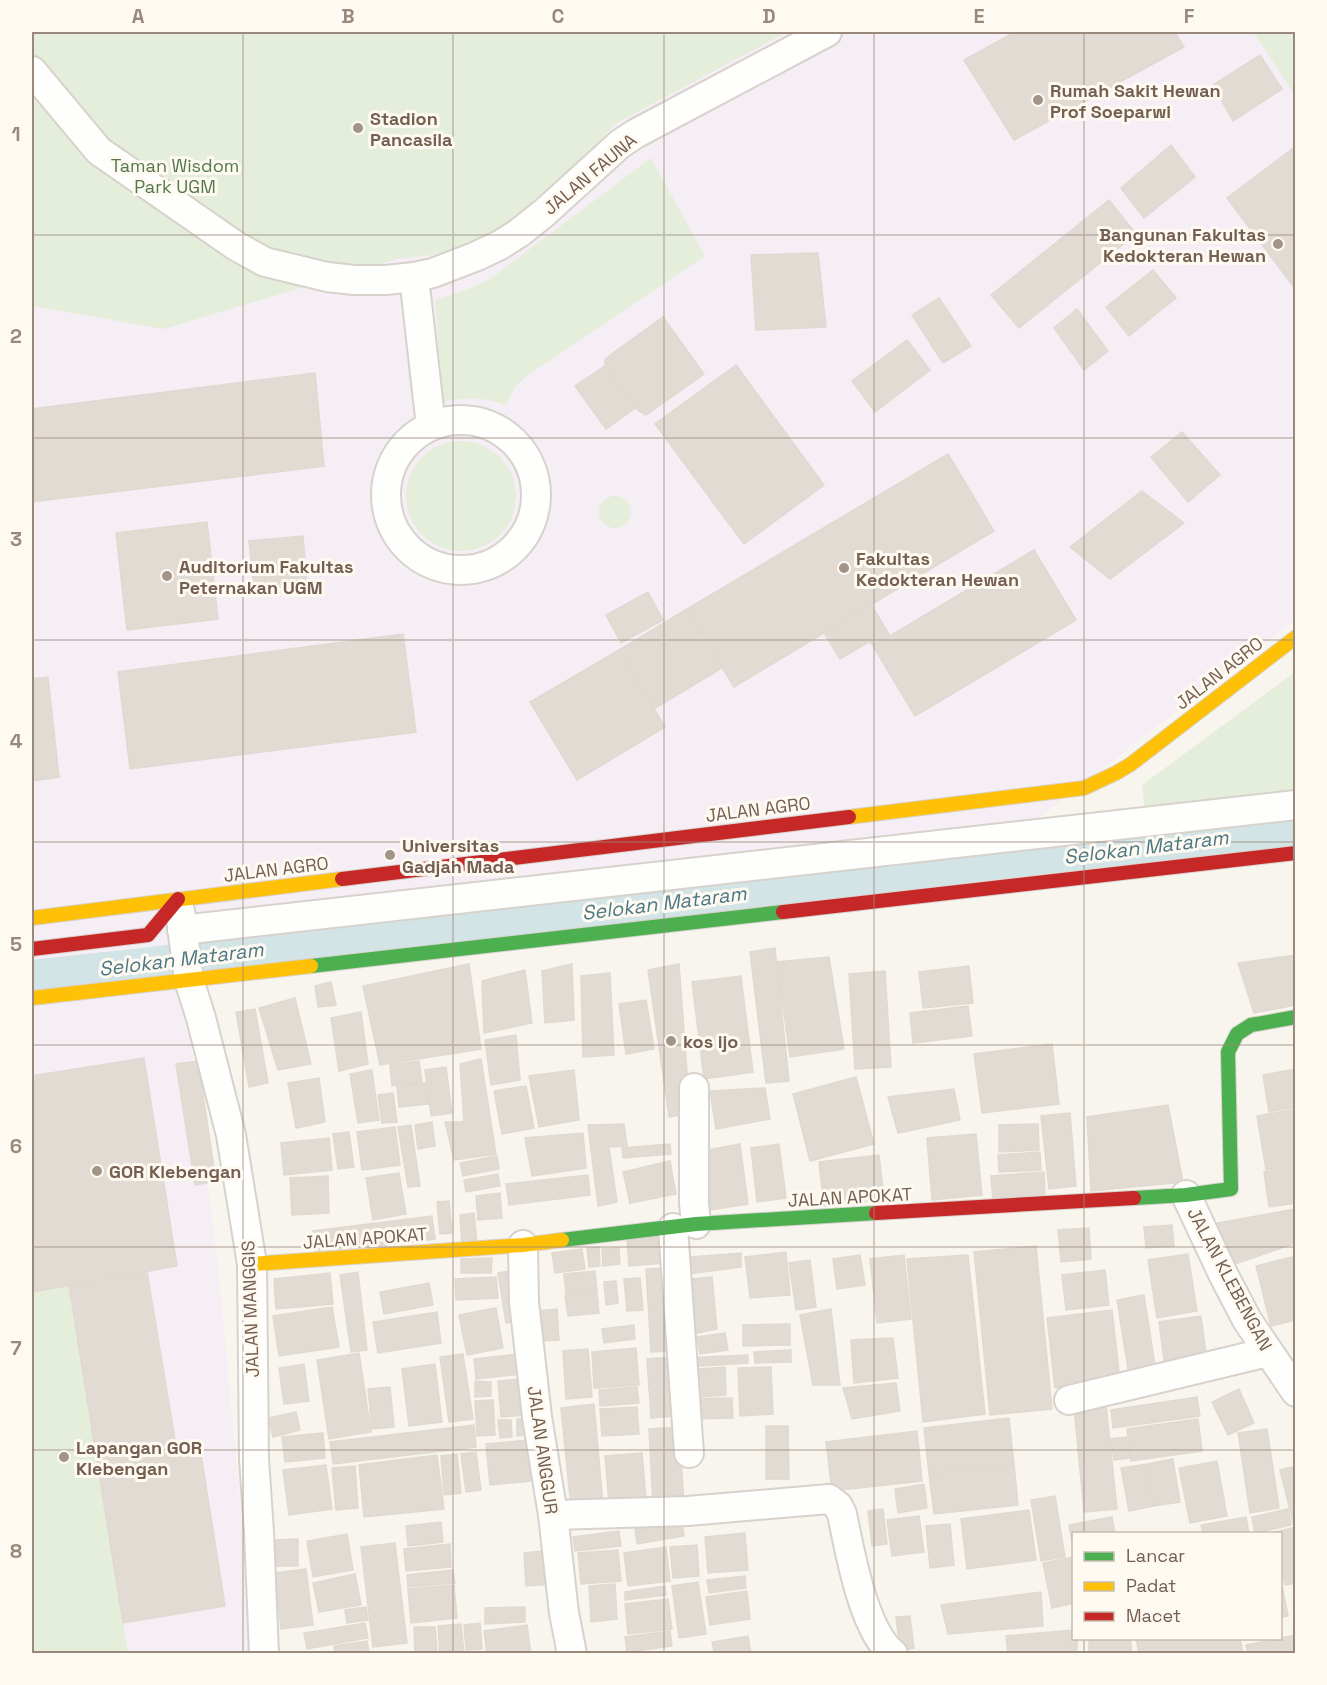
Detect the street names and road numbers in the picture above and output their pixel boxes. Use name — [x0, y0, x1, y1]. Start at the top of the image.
street label: JALAN FAUNA — [539, 128, 641, 220]
street label: JALAN AGRO — [1170, 631, 1268, 715]
street label: JALAN AGRO — [704, 791, 812, 827]
street label: JALAN AGRO — [222, 851, 330, 887]
street label: JALAN APOKAT — [787, 1182, 913, 1212]
street label: JALAN KLEBENGAN — [1182, 1203, 1278, 1355]
street label: JALAN APOKAT — [302, 1222, 428, 1254]
street label: JALAN MANGGIS — [236, 1240, 264, 1378]
street label: JALAN ANGGUR — [523, 1384, 563, 1516]

